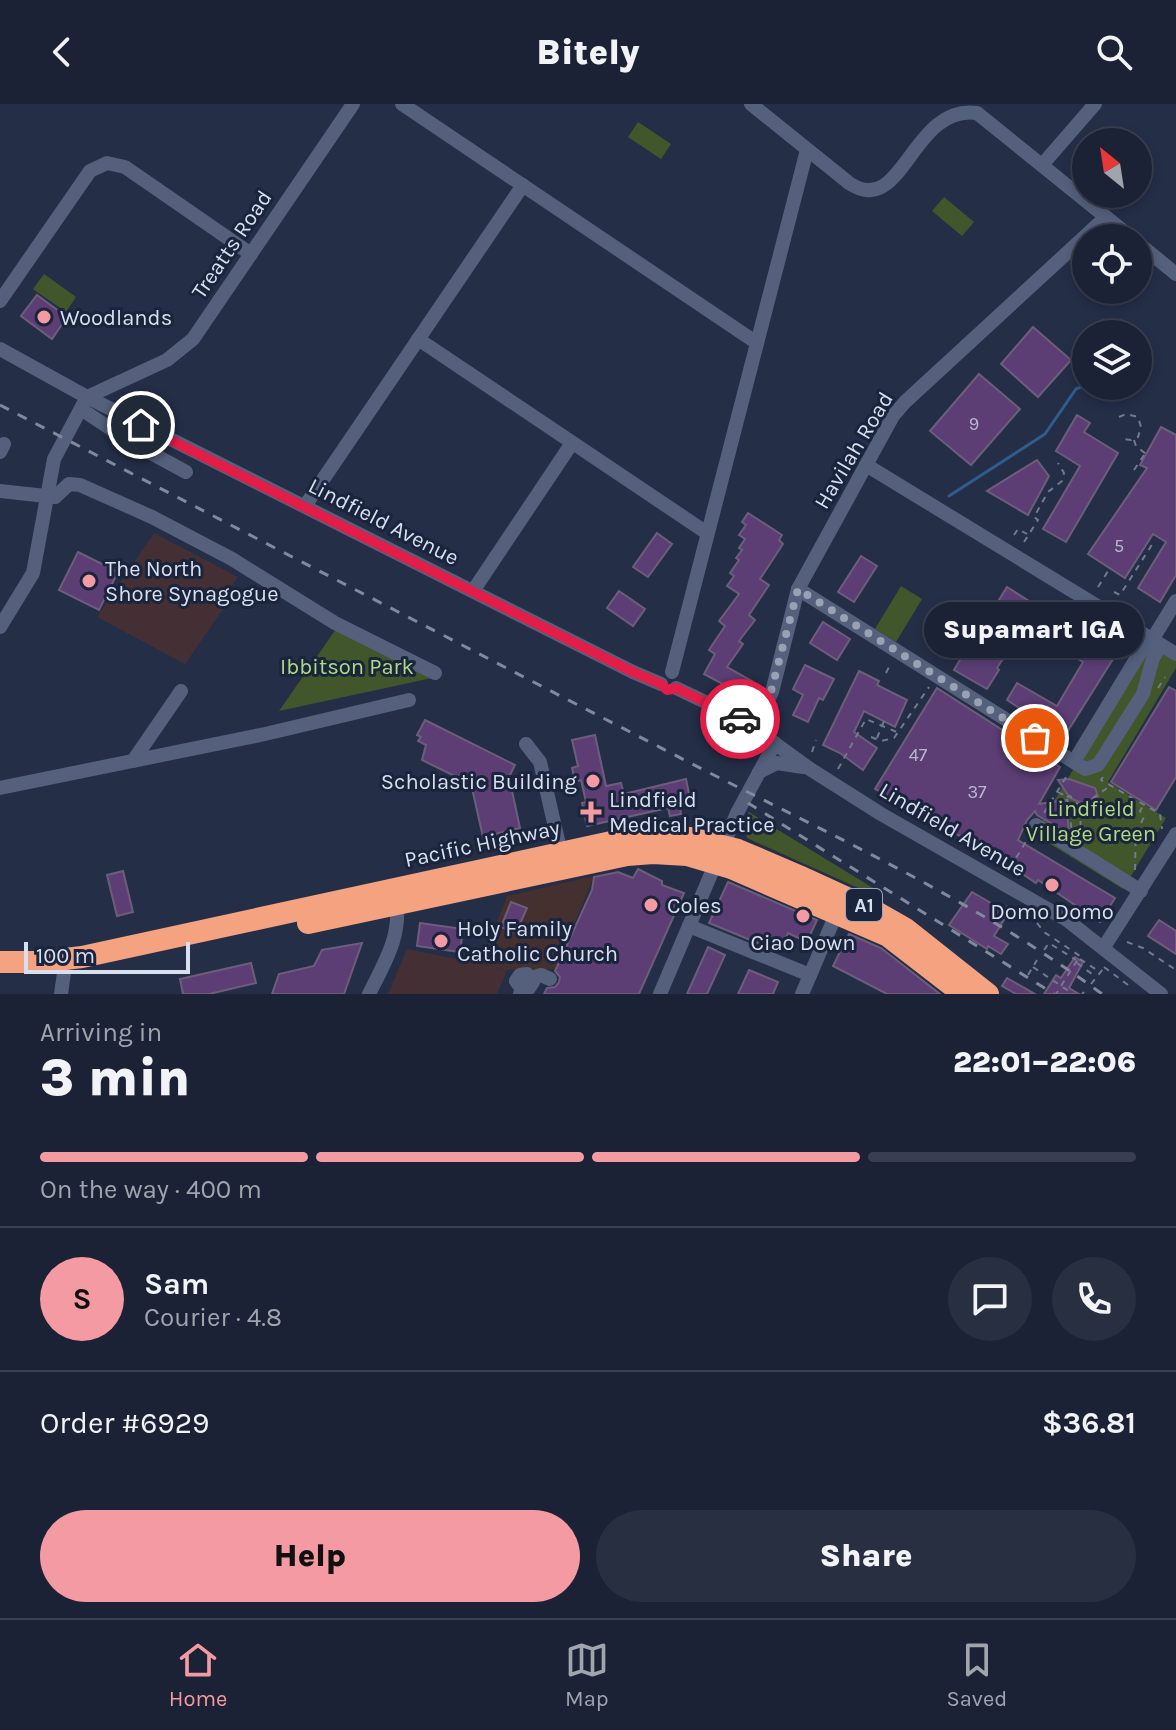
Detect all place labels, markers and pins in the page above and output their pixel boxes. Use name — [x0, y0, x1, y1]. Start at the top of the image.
place label: Woodlands — [60, 305, 172, 331]
marker: Woodlands — [35, 308, 53, 326]
pin — [107, 391, 175, 459]
place label: The North Shore Synagogue — [105, 556, 278, 607]
marker: The North Shore Synagogue — [80, 572, 98, 590]
callout: Supamart IGA — [925, 602, 1145, 658]
pin — [1001, 704, 1069, 772]
place label: Scholastic Building — [381, 769, 578, 795]
marker: Scholastic Building — [584, 772, 602, 790]
place label: Lindfield Medical Practice — [609, 787, 774, 838]
marker: Lindfield Medical Practice — [580, 801, 602, 823]
marker: Domo Domo — [1043, 876, 1061, 894]
place label: Coles — [667, 893, 722, 919]
marker: Coles — [642, 896, 660, 914]
place label: Domo Domo — [990, 899, 1114, 925]
marker: Ciao Down — [794, 907, 812, 925]
place label: Holy Family Catholic Church — [457, 916, 618, 967]
place label: Ciao Down — [750, 930, 856, 956]
marker: Holy Family Catholic Church — [432, 932, 450, 950]

